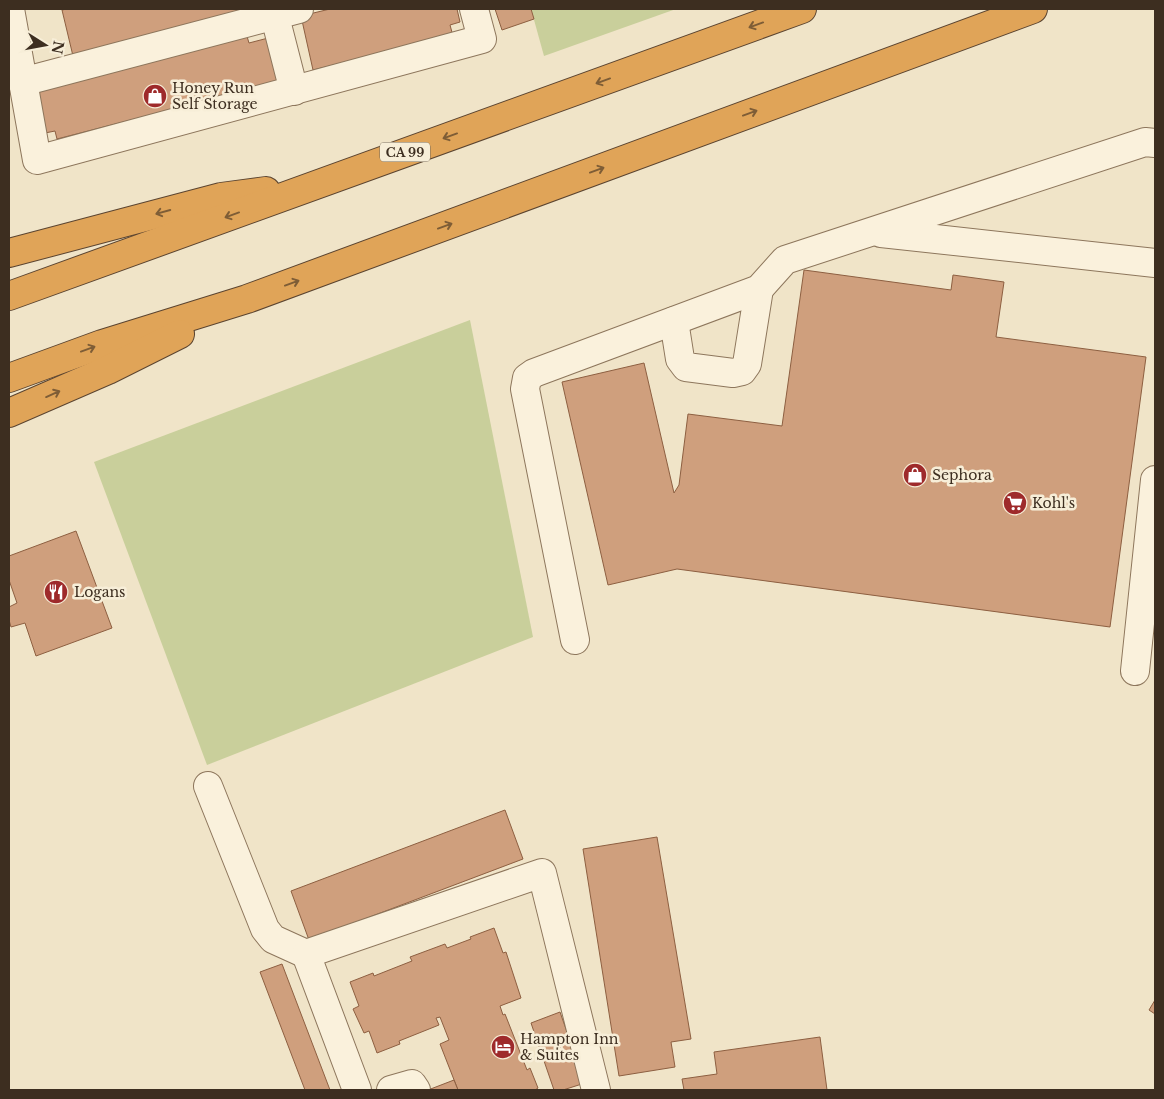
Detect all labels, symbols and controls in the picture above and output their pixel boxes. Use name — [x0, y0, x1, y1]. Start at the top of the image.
north arrow — [20, 20, 70, 70]
one-way arrow — [748, 21, 764, 30]
text: N — [48, 39, 68, 56]
one-way arrow — [596, 77, 611, 86]
place label: Honey Run Self Storage — [172, 79, 258, 113]
shop icon: Honey Run Self Storage — [142, 83, 168, 109]
one-way arrow — [741, 108, 757, 117]
one-way arrow — [443, 132, 458, 141]
road number: CA 99 — [380, 142, 430, 162]
one-way arrow — [589, 165, 604, 174]
one-way arrow — [156, 208, 172, 217]
one-way arrow — [224, 211, 240, 220]
one-way arrow — [437, 221, 452, 230]
one-way arrow — [284, 278, 300, 287]
one-way arrow — [79, 344, 95, 353]
one-way arrow — [45, 388, 60, 398]
shop icon: Sephora — [902, 462, 928, 488]
place label: Sephora — [932, 466, 992, 484]
supermarket icon: Kohl's — [1002, 490, 1028, 516]
place label: Kohl's — [1032, 494, 1075, 512]
restaurant icon: Logans — [43, 579, 69, 605]
place label: Logans — [74, 583, 125, 601]
place label: Hampton Inn & Suites — [520, 1030, 619, 1064]
hotel icon: Hampton Inn & Suites — [490, 1034, 516, 1060]

